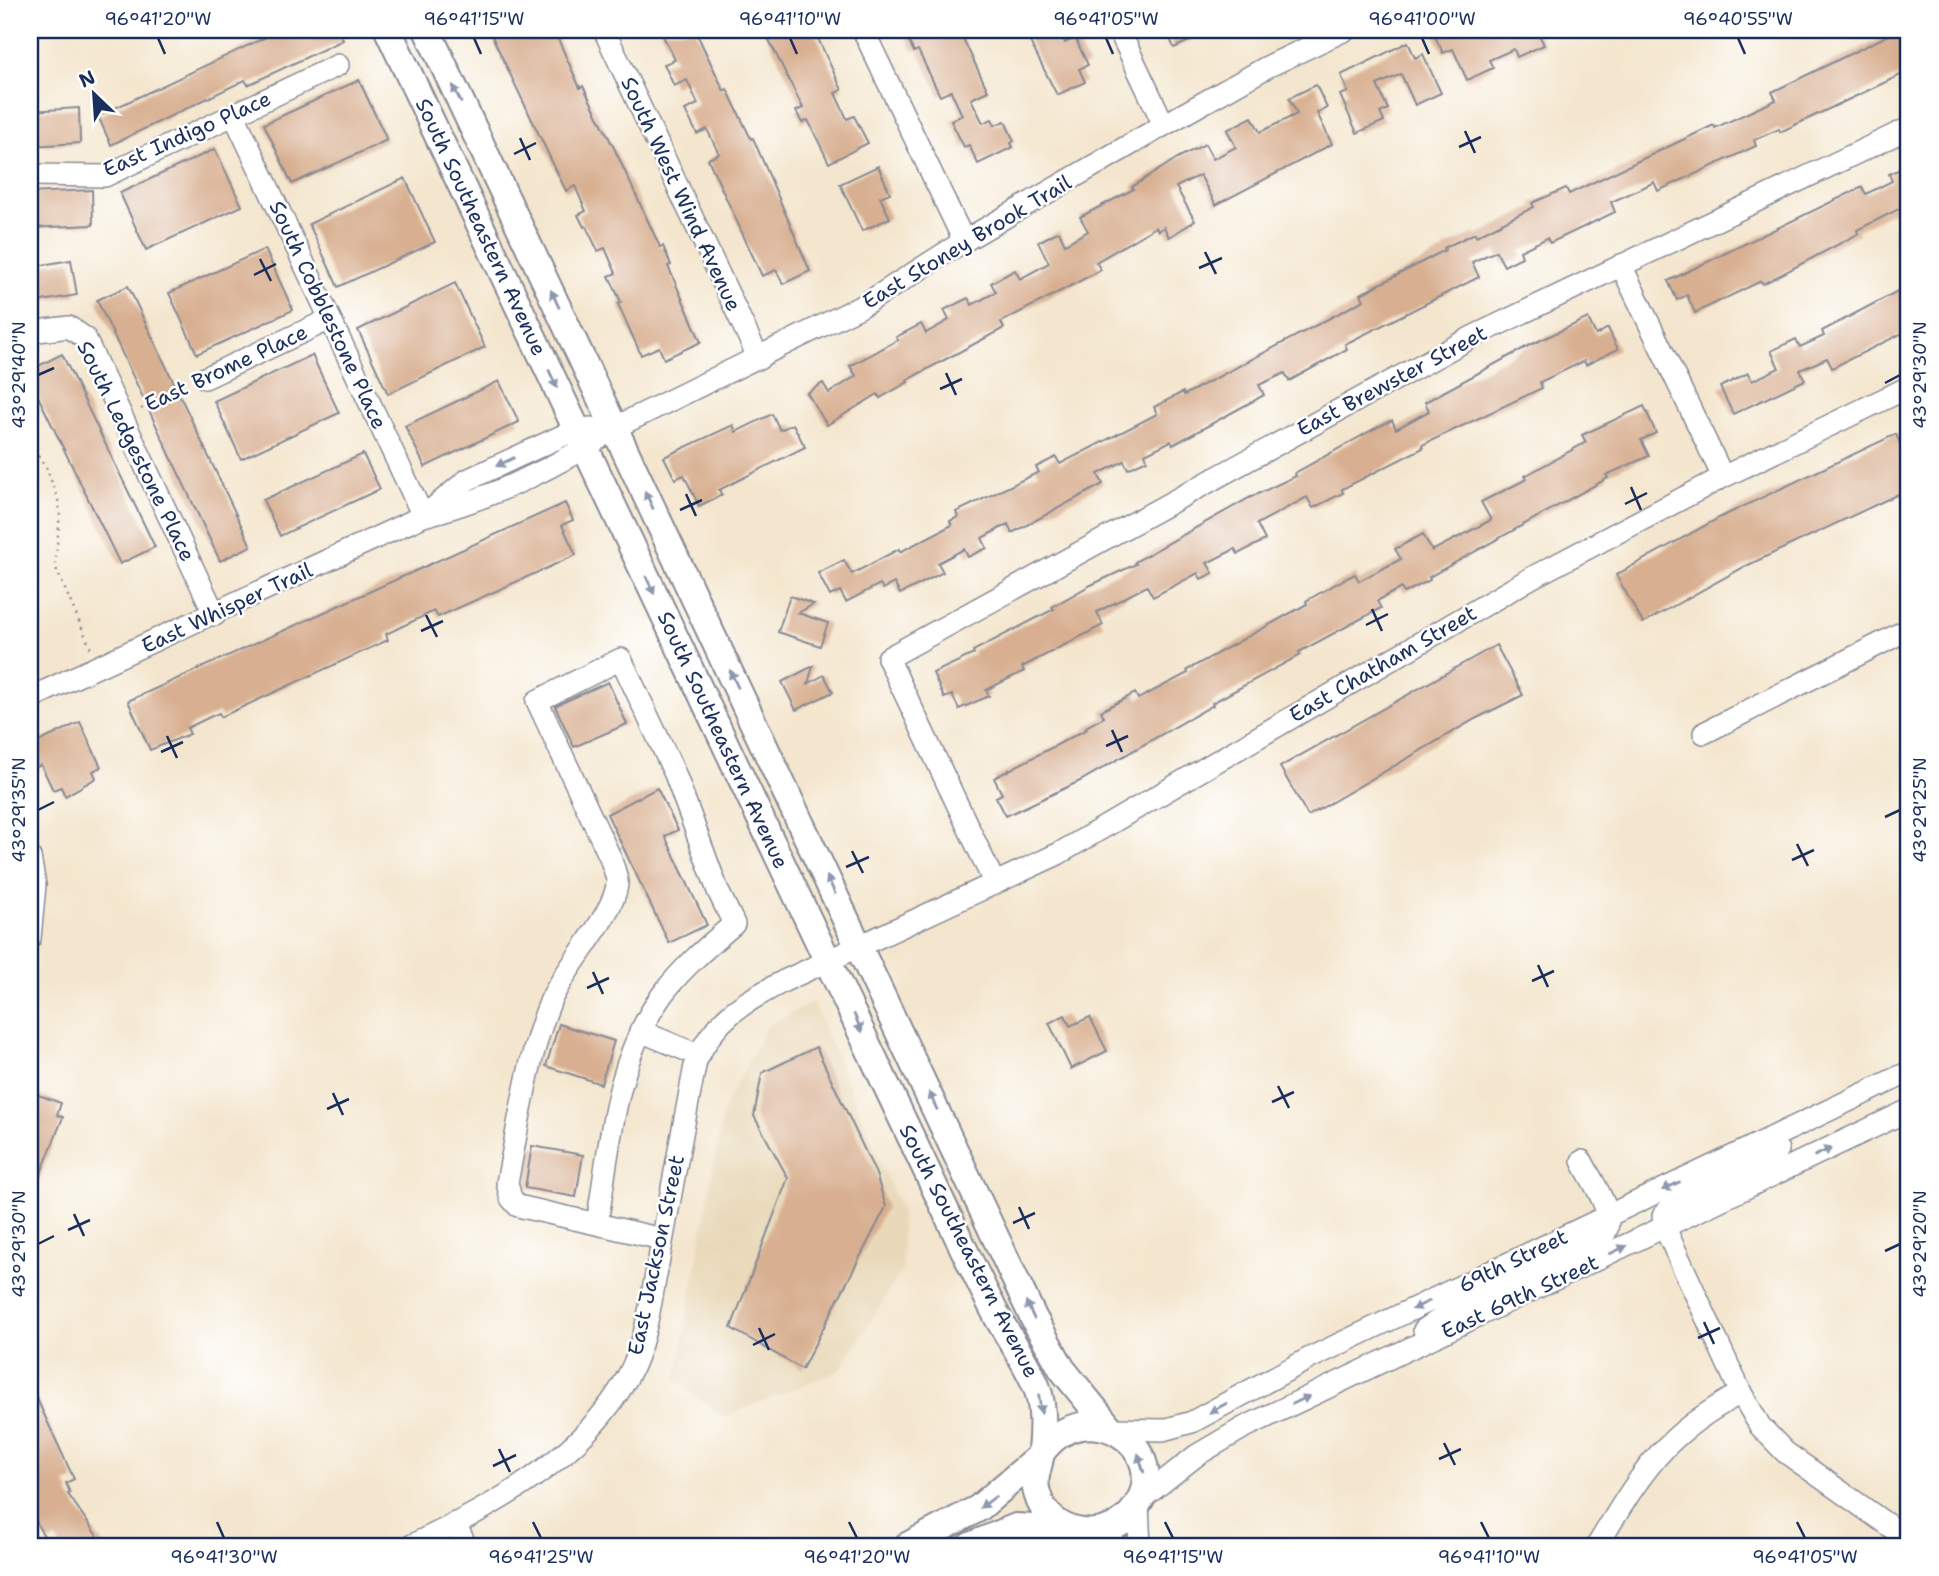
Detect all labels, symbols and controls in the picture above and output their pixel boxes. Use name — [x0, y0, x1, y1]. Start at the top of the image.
text: 96°41'20"W — [104, 7, 212, 31]
text: 96°41'15"W — [423, 7, 525, 31]
text: 96°41'10"W — [739, 7, 841, 31]
text: 96°41'05"W — [1053, 7, 1159, 31]
text: 96°41'00"W — [1368, 7, 1476, 31]
text: 96°40'55"W — [1683, 7, 1793, 31]
north arrow — [60, 60, 130, 130]
text: N — [75, 65, 99, 94]
street label: South West Wind Avenue — [614, 72, 748, 316]
street label: East Indigo Place — [99, 84, 275, 184]
one-way arrow — [451, 84, 463, 104]
street label: South Southeastern Avenue — [409, 94, 553, 360]
street label: East Stoney Brook Trail — [857, 168, 1077, 316]
street label: South Cobblestone Place — [263, 196, 393, 434]
one-way arrow — [549, 289, 560, 309]
street label: East Brome Place — [140, 318, 312, 418]
street label: East Brewster Street — [1292, 319, 1492, 443]
text: 43°29'40"N — [7, 321, 31, 429]
text: 43°29'30"N — [1908, 321, 1932, 429]
street label: South Ledgestone Place — [70, 336, 202, 566]
one-way arrow — [547, 369, 559, 389]
one-way arrow — [495, 456, 516, 467]
one-way arrow — [644, 490, 655, 510]
street label: East Whisper Trail — [137, 556, 318, 660]
one-way arrow — [644, 575, 656, 595]
street label: East Chatham Street — [1284, 599, 1482, 729]
street label: South Southeastern Avenue — [651, 607, 795, 873]
one-way arrow — [729, 669, 740, 689]
text: 43°29'35"N — [7, 757, 31, 863]
text: 43°29'25"N — [1908, 757, 1932, 863]
one-way arrow — [826, 875, 837, 895]
one-way arrow — [852, 1013, 864, 1033]
one-way arrow — [927, 1091, 938, 1112]
street label: South Southeastern Avenue — [893, 1119, 1045, 1383]
one-way arrow — [1813, 1147, 1833, 1158]
street label: East Jackson Street — [621, 1152, 691, 1358]
one-way arrow — [1661, 1180, 1681, 1191]
text: 43°29'30"N — [7, 1190, 31, 1298]
text: 43°29'20"N — [1908, 1190, 1932, 1298]
street label: 69th Street — [1454, 1222, 1572, 1300]
one-way arrow — [1608, 1244, 1628, 1256]
street label: East 69th Street — [1437, 1248, 1603, 1346]
one-way arrow — [1411, 1299, 1431, 1310]
one-way arrow — [1024, 1300, 1036, 1320]
one-way arrow — [1035, 1393, 1046, 1415]
one-way arrow — [1291, 1394, 1312, 1405]
one-way arrow — [1209, 1402, 1228, 1414]
one-way arrow — [1135, 1452, 1145, 1473]
one-way arrow — [979, 1494, 997, 1508]
text: 96°41'30"W — [170, 1545, 278, 1569]
text: 96°41'25"W — [488, 1545, 594, 1569]
text: 96°41'20"W — [803, 1545, 911, 1569]
text: 96°41'15"W — [1122, 1545, 1224, 1569]
text: 96°41'10"W — [1438, 1545, 1540, 1569]
text: 96°41'05"W — [1752, 1545, 1858, 1569]

